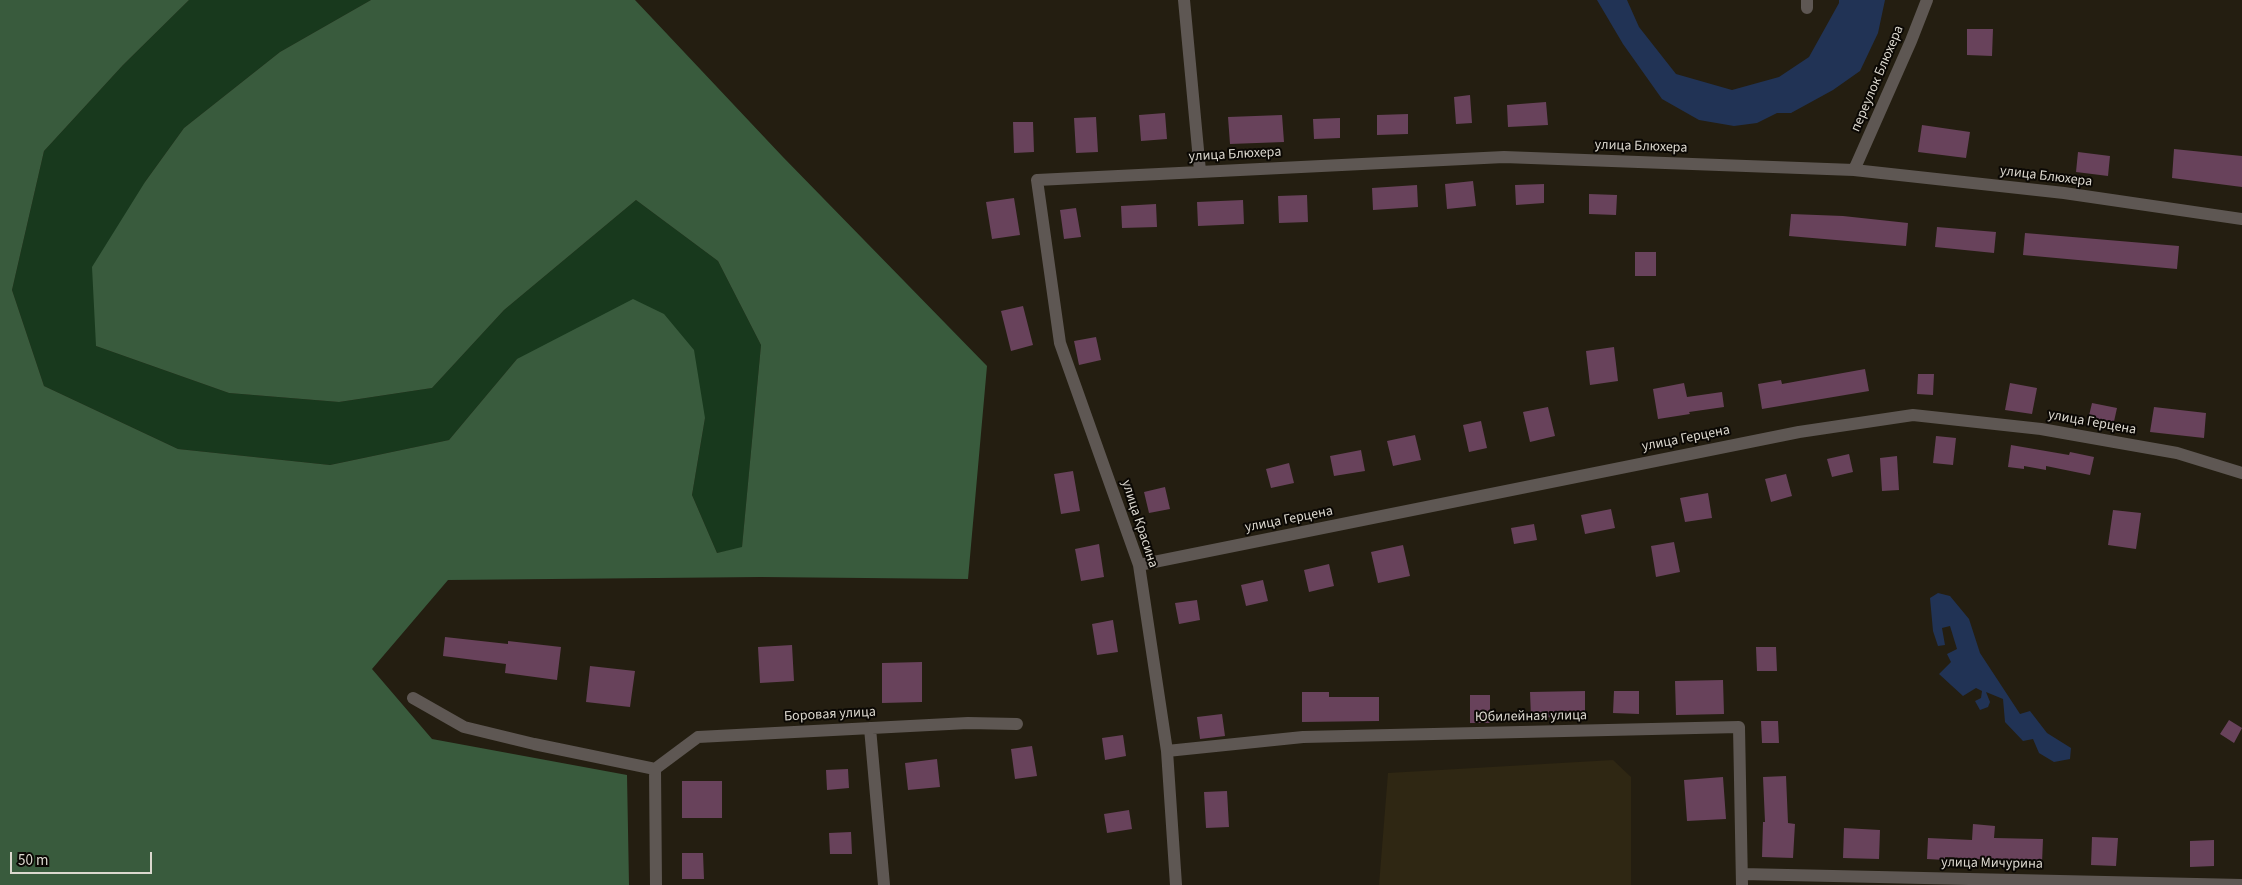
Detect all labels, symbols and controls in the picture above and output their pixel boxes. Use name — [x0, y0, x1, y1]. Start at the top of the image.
street label: переулок Блюхера — [1848, 23, 1908, 135]
street label: улица Блюхера — [1594, 137, 1688, 157]
street label: улица Блюхера — [1188, 144, 1282, 166]
street label: улица Блюхера — [1999, 163, 2093, 191]
street label: улица Герцена — [2047, 407, 2137, 439]
street label: улица Герцена — [1641, 422, 1731, 456]
street label: улица Красина — [1117, 478, 1161, 570]
street label: улица Герцена — [1244, 503, 1334, 537]
street label: Боровая улица — [784, 704, 876, 726]
street label: Юбилейная улица — [1475, 708, 1587, 726]
scale bar — [12, 842, 155, 874]
text: 50 m — [18, 850, 48, 871]
street label: улица Мичурина — [1941, 855, 2043, 873]

